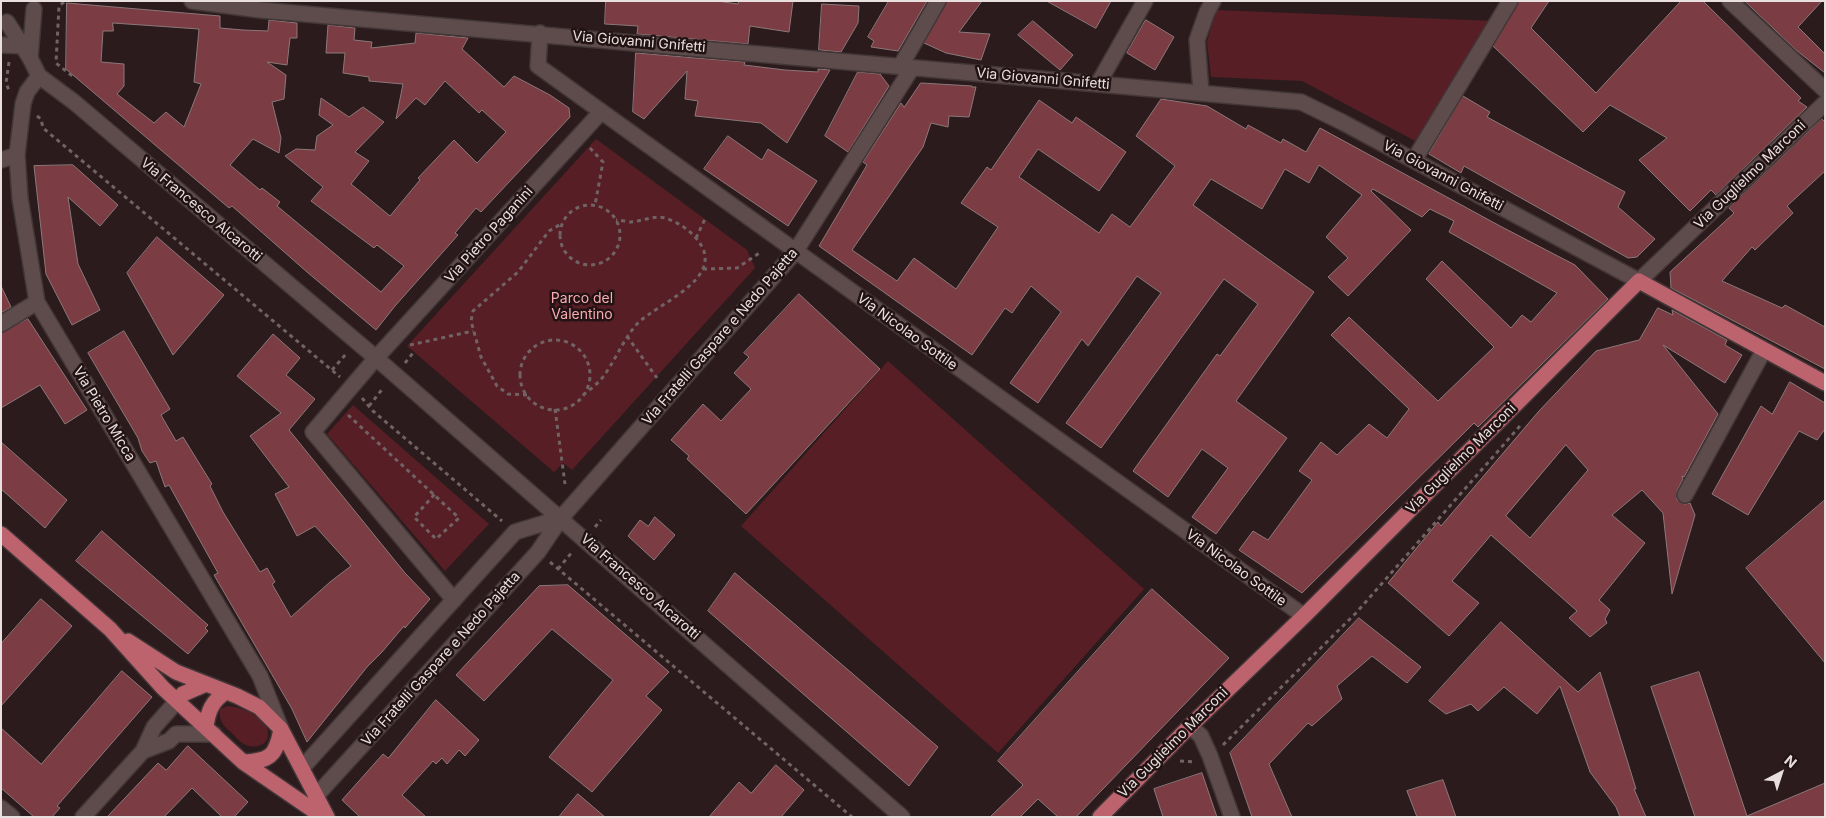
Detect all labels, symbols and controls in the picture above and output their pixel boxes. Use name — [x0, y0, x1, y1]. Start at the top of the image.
street label: Via Giovanni Gnifetti — [572, 28, 706, 56]
street label: Via Giovanni Gnifetti — [976, 65, 1110, 93]
street label: Via Guglielmo Marconi — [1691, 117, 1809, 233]
street label: Via Giovanni Gnifetti — [1380, 137, 1506, 215]
street label: Via Francesco Alcarotti — [137, 154, 265, 266]
street label: Via Pietro Paganini — [441, 183, 537, 287]
street label: Via Fratelli Gaspare e Nedo Pajetta — [639, 245, 801, 429]
street label: Via Nicolao Sottile — [854, 290, 960, 374]
park label: Parco del Valentino — [551, 291, 613, 324]
street label: Via Pietro Micca — [69, 364, 139, 464]
street label: Via Guglielmo Marconi — [1402, 400, 1520, 518]
street label: Via Nicolao Sottile — [1183, 526, 1289, 610]
street label: Via Francesco Alcarotti — [577, 531, 703, 643]
street label: Via Fratelli Gaspare e Nedo Pajetta — [358, 568, 524, 750]
street label: Via Guglielmo Marconi — [1114, 684, 1232, 802]
north arrow — [1756, 748, 1806, 798]
text: N — [1781, 751, 1801, 771]

